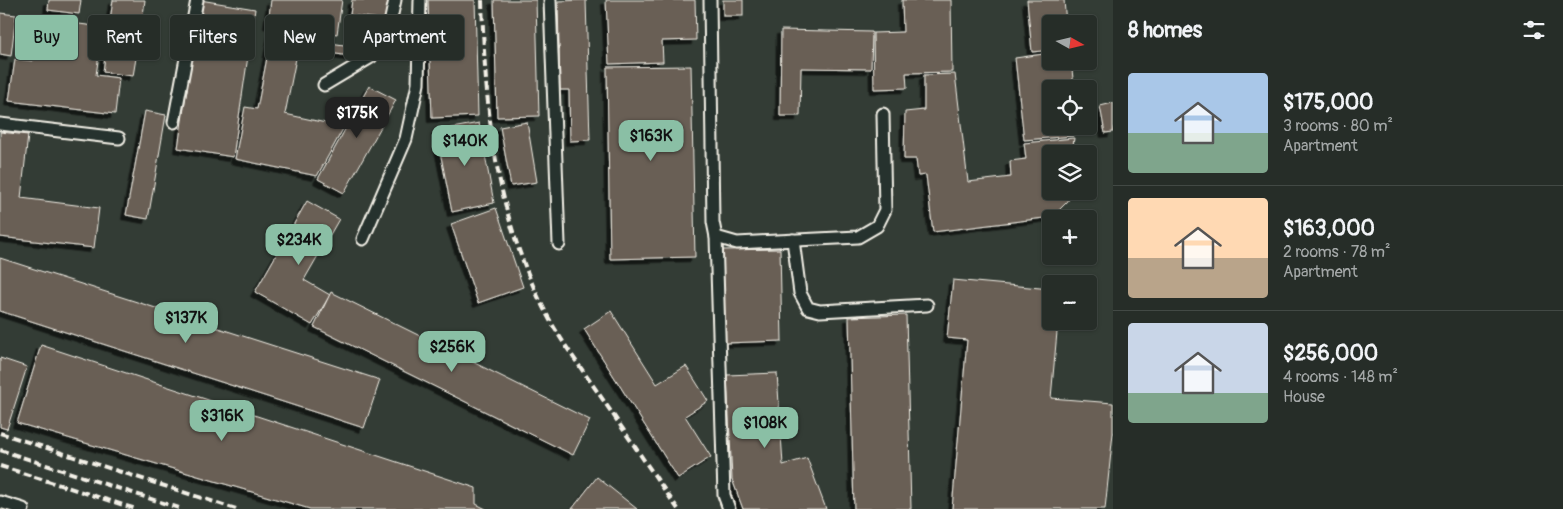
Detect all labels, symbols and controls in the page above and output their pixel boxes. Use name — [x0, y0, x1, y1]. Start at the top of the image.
chip: Buy — [15, 15, 78, 60]
chip: Rent — [88, 15, 160, 60]
chip: Filters — [170, 15, 255, 60]
chip: New — [265, 15, 334, 60]
chip: Apartment — [344, 15, 464, 60]
north arrow — [1042, 15, 1098, 70]
map controls — [1042, 15, 1097, 330]
icon: filters — [1520, 16, 1548, 44]
text: 8 homes — [1128, 17, 1202, 44]
button: locate — [1042, 80, 1097, 135]
text: $175,000 — [1283, 89, 1373, 116]
icon: home — [1168, 93, 1228, 153]
pin: $175K — [322, 96, 392, 139]
text: $175K — [336, 103, 378, 123]
text: 3 rooms · 80 m² — [1283, 116, 1393, 136]
pin: $163K — [616, 120, 686, 162]
pin: $140K — [430, 124, 500, 167]
text: $163K — [630, 126, 672, 146]
text: $140K — [443, 131, 487, 151]
text: Apartment — [1283, 136, 1358, 156]
button: layers — [1042, 145, 1097, 200]
button: + — [1042, 210, 1097, 265]
text: $163,000 — [1283, 215, 1375, 242]
icon: home — [1168, 218, 1228, 278]
pin: $234K — [264, 224, 334, 266]
text: $234K — [277, 230, 322, 250]
text: 2 rooms · 78 m² — [1283, 242, 1390, 262]
text: Apartment — [1283, 262, 1358, 282]
button: − — [1042, 275, 1097, 330]
pin: $137K — [151, 302, 221, 344]
text: $137K — [165, 308, 207, 328]
pin: $256K — [417, 330, 487, 373]
text: $256K — [429, 337, 475, 357]
text: $256,000 — [1283, 340, 1378, 367]
icon: home — [1168, 343, 1228, 403]
text: 4 rooms · 148 m² — [1283, 367, 1398, 387]
text: House — [1283, 387, 1325, 407]
pin: $316K — [187, 400, 257, 442]
text: $316K — [201, 406, 243, 426]
pin: $108K — [730, 406, 800, 449]
text: $108K — [743, 413, 787, 433]

